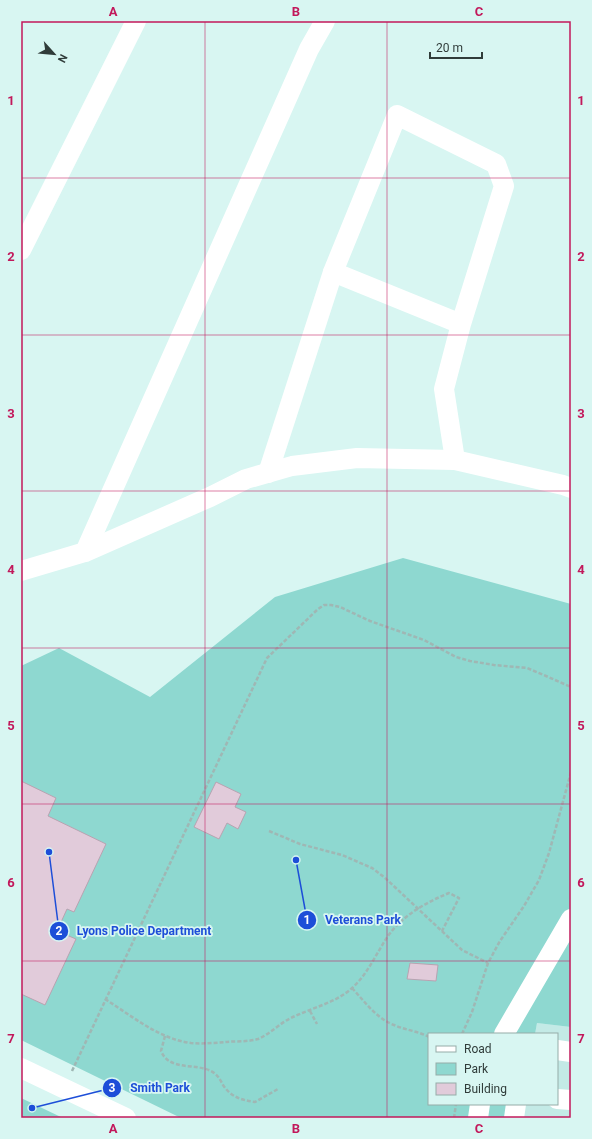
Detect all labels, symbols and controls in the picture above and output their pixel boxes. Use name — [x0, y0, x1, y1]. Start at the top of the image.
text: A — [109, 4, 118, 19]
text: B — [292, 4, 300, 19]
text: C — [475, 4, 484, 19]
north arrow — [34, 34, 74, 74]
scale bar — [430, 34, 482, 60]
text: 20 m — [436, 41, 463, 55]
text: N — [55, 52, 70, 65]
text: 1 — [7, 93, 15, 108]
text: 1 — [577, 93, 585, 108]
text: 2 — [7, 249, 15, 264]
text: 2 — [577, 249, 585, 264]
text: 3 — [7, 406, 15, 421]
text: 3 — [577, 406, 585, 421]
text: 4 — [7, 562, 15, 577]
text: 4 — [577, 562, 585, 577]
text: 5 — [7, 718, 15, 733]
text: 5 — [577, 718, 585, 733]
text: 6 — [7, 875, 15, 890]
text: 6 — [577, 875, 585, 890]
callout: Veterans Park — [297, 908, 409, 932]
text: 1 — [304, 913, 310, 927]
text: Veterans Park — [325, 913, 402, 927]
callout: Lyons Police Department — [49, 919, 220, 943]
text: 2 — [56, 924, 63, 938]
text: Lyons Police Department — [77, 924, 211, 938]
text: 7 — [7, 1031, 15, 1046]
text: 7 — [577, 1031, 585, 1046]
legend — [428, 1033, 558, 1105]
text: Road — [464, 1042, 492, 1056]
text: Park — [464, 1062, 489, 1076]
callout: Smith Park — [102, 1076, 198, 1100]
text: 3 — [109, 1081, 116, 1095]
text: Smith Park — [130, 1081, 190, 1095]
text: Building — [464, 1082, 507, 1096]
text: A — [109, 1121, 118, 1136]
text: B — [292, 1121, 300, 1136]
text: C — [475, 1121, 484, 1136]

